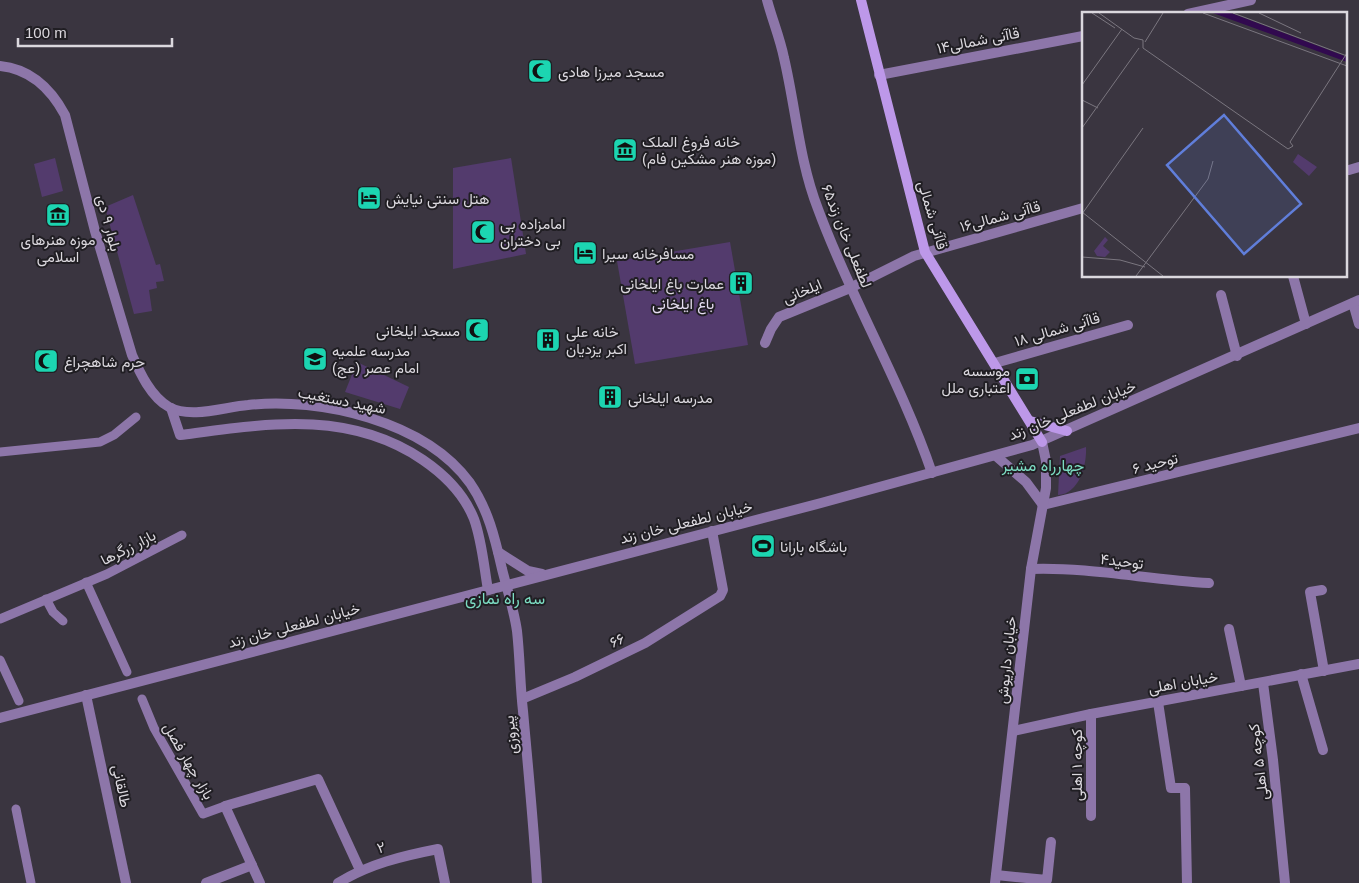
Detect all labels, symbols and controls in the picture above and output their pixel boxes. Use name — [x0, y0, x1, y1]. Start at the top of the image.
inset map — [1082, 12, 1346, 278]
scale bar — [18, 15, 171, 47]
text: 100 m — [25, 24, 67, 41]
street label: قاآنی شمالی۱۴ — [935, 24, 1021, 58]
mosque icon: مسجد میرزا هادی — [527, 58, 553, 84]
place label: مسجد میرزا هادی — [558, 63, 664, 82]
place label: خانه فروغ الملک (موزه هنر مشکین فام) — [642, 133, 776, 169]
museum icon: خانه فروغ الملک (موزه هنر مشکین فام) — [612, 137, 638, 163]
street label: قاآنی شمالی — [913, 179, 952, 252]
street label: لطفعلی خان زند۶۵ — [817, 182, 875, 291]
hotel icon: هتل سنتی نیایش — [356, 185, 382, 211]
place label: هتل سنتی نیایش — [386, 190, 489, 209]
street label: بلوار ۹ دی — [91, 193, 125, 254]
street label: قاآنی شمالی۱۶ — [958, 197, 1043, 237]
museum icon: موزه هنرهای اسلامی — [45, 202, 71, 228]
place label: امامزاده بی بی دختران — [500, 215, 566, 251]
mosque icon: امامزاده بی بی دختران — [470, 219, 496, 245]
place label: موزه هنرهای اسلامی — [21, 231, 95, 267]
hotel icon: مسافرخانه سیرا — [572, 240, 598, 266]
place label: مسافرخانه سیرا — [602, 245, 694, 263]
building icon: عمارت باغ ایلخانی — [728, 270, 754, 296]
place label: عمارت باغ ایلخانی — [620, 275, 724, 295]
street label: ایلخانی — [780, 275, 825, 309]
park label: باغ ایلخانی — [652, 295, 714, 315]
street label: ۱۸ قاآنی شمالی — [1012, 309, 1102, 351]
mosque icon: مسجد ایلخانی — [464, 317, 490, 343]
place label: مسجد ایلخانی — [376, 322, 460, 341]
place label: خانه علی اکبر یزدیان — [566, 323, 627, 358]
building icon: خانه علی اکبر یزدیان — [535, 327, 561, 353]
place label: مدرسه علمیه امام عصر (عج) — [332, 342, 419, 379]
school or university icon: مدرسه علمیه امام عصر (عج) — [302, 346, 328, 372]
mosque icon: حرم شاهچراغ — [33, 348, 59, 374]
place label: حرم شاهچراغ — [64, 353, 145, 373]
place label: موسسه اعتباری ملل — [941, 362, 1010, 398]
bank icon: موسسه اعتباری ملل — [1014, 366, 1040, 392]
street label: خیابان لطفعلی خان زند — [1006, 377, 1139, 445]
street label: شهید دستغیب — [296, 383, 388, 418]
building icon: مدرسه ایلخانی — [597, 384, 623, 410]
place label: مدرسه ایلخانی — [628, 389, 713, 408]
street label: ۶ توحید — [1131, 449, 1180, 478]
district label: چهارراه مشیر — [1001, 457, 1085, 477]
street label: خیابان لطفعلی خان زند — [618, 497, 754, 549]
street label: بازار زرگرها — [98, 526, 159, 569]
sports icon: باشگاه بارانا — [750, 533, 776, 559]
place label: باشگاه بارانا — [780, 538, 847, 556]
street label: توحید۴ — [1099, 550, 1145, 573]
district label: سه راه نمازی — [465, 590, 545, 609]
street label: خیابان لطفعلی خان زند — [226, 599, 362, 653]
street label: خیابان داریوش — [993, 615, 1021, 705]
street label: ۶۶ — [607, 629, 627, 651]
street label: خیابان اهلی — [1147, 668, 1220, 698]
street label: پیروزی — [500, 714, 522, 755]
street label: بازار چهار فصل — [158, 720, 218, 803]
street label: کوچه ۵ اهلی — [1245, 722, 1273, 801]
street label: کوچه ۱ اهلی — [1068, 729, 1087, 801]
street label: طالقانی — [107, 763, 135, 810]
street label: ۲ — [375, 838, 387, 856]

